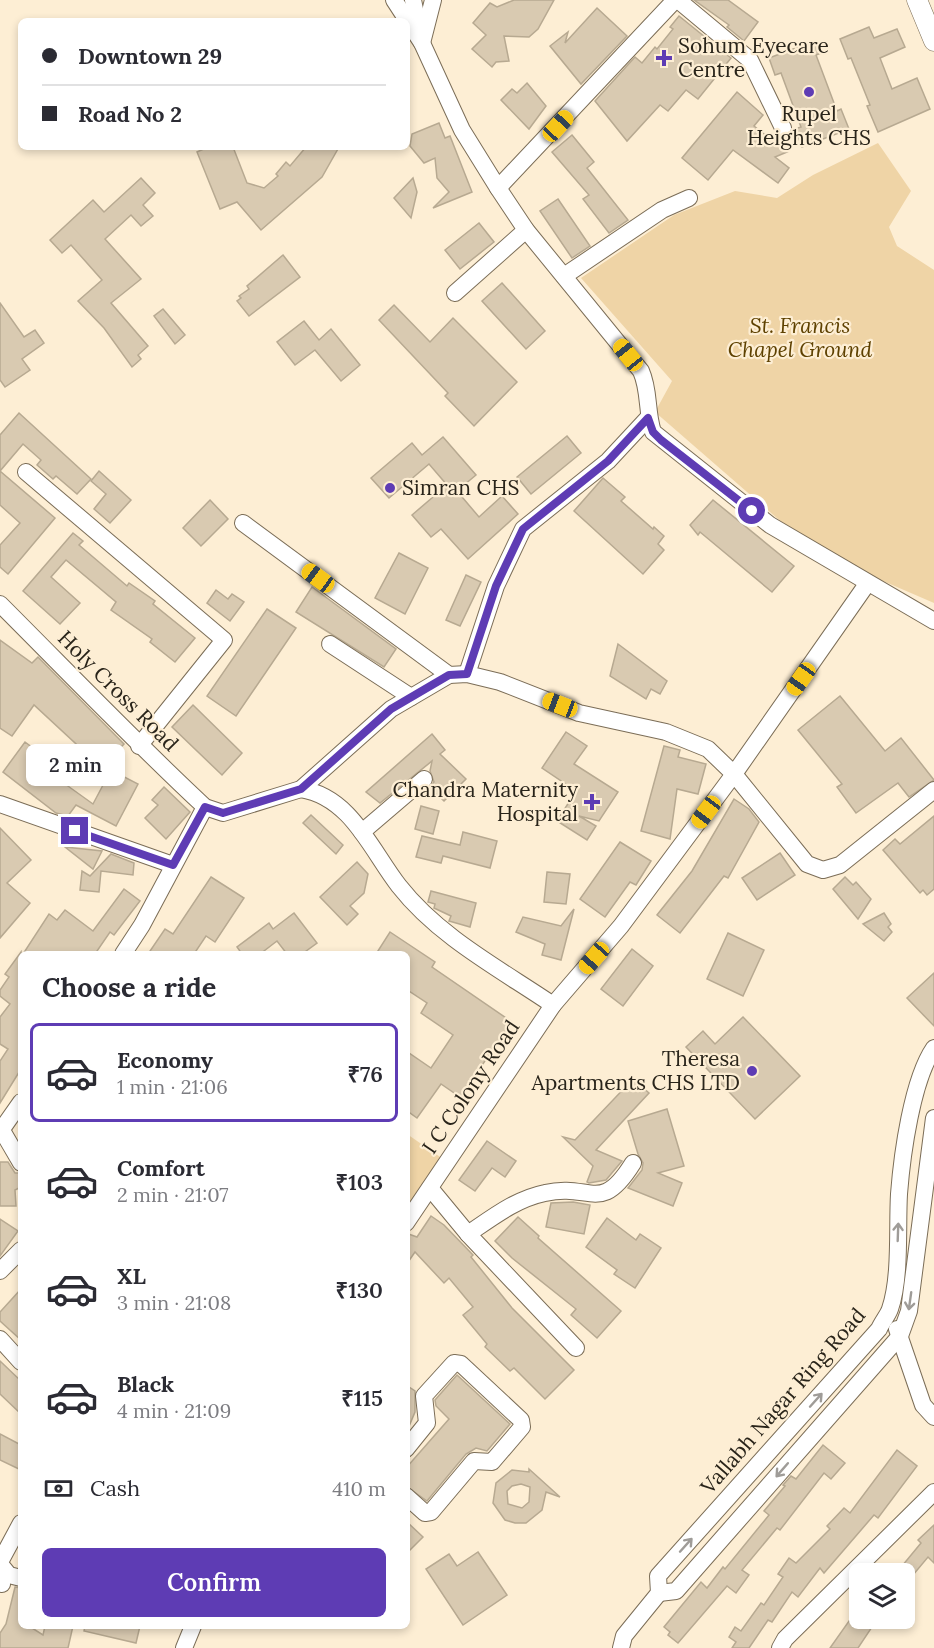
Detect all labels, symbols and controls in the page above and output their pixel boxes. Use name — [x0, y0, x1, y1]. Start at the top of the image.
place label: Sohum Eyecare Centre — [678, 32, 829, 83]
text: Downtown 29 — [78, 42, 222, 70]
marker: Sohum Eyecare Centre — [655, 49, 673, 67]
marker: Rupel Heights CHS — [802, 85, 816, 99]
text: Road No 2 — [78, 100, 182, 128]
place label: Rupel Heights CHS — [747, 100, 871, 151]
car — [539, 107, 577, 145]
park label: St. Francis Chapel Ground — [728, 312, 873, 363]
car — [610, 335, 646, 375]
place label: Simran CHS — [402, 474, 519, 501]
marker: Simran CHS — [383, 481, 397, 495]
route start — [738, 497, 765, 524]
car — [298, 560, 338, 596]
street label: Holy Cross Road — [52, 625, 184, 757]
car — [783, 659, 819, 699]
car — [540, 690, 580, 720]
callout: 2 min — [26, 744, 124, 786]
text: 2 min — [49, 752, 102, 777]
place label: Chandra Maternity Hospital — [392, 776, 578, 827]
car — [688, 792, 724, 832]
marker: Chandra Maternity Hospital — [583, 793, 601, 811]
route end — [61, 817, 88, 844]
car — [575, 939, 613, 977]
text: Choose a ride — [42, 970, 216, 1004]
street label: I C Colony Road — [416, 1015, 525, 1159]
place label: Theresa Apartments CHS LTD — [531, 1045, 740, 1096]
icon: car — [45, 1046, 99, 1100]
text: Economy — [117, 1046, 213, 1074]
text: ₹76 — [347, 1060, 383, 1088]
marker: Theresa Apartments CHS LTD — [745, 1064, 759, 1078]
text: 1 min · 21:06 — [117, 1074, 228, 1099]
icon: car — [45, 1154, 99, 1208]
text: Comfort — [117, 1154, 205, 1182]
text: ₹103 — [336, 1168, 383, 1196]
text: 2 min · 21:07 — [117, 1182, 228, 1207]
one-way arrow — [892, 1222, 904, 1242]
icon: car — [45, 1262, 99, 1316]
text: XL — [117, 1262, 146, 1290]
text: ₹130 — [336, 1276, 383, 1304]
text: 3 min · 21:08 — [117, 1290, 231, 1315]
one-way arrow — [905, 1290, 916, 1310]
street label: Vallabh Nagar Ring Road — [694, 1302, 871, 1500]
icon: car — [45, 1370, 99, 1424]
text: Black — [117, 1370, 174, 1398]
text: ₹115 — [341, 1384, 383, 1412]
one-way arrow — [809, 1392, 823, 1407]
text: 4 min · 21:09 — [117, 1398, 231, 1423]
one-way arrow — [775, 1463, 789, 1478]
icon: cash — [42, 1472, 75, 1505]
text: Cash — [90, 1474, 140, 1502]
text: 410 m — [332, 1476, 386, 1501]
one-way arrow — [679, 1538, 693, 1553]
button: Confirm — [42, 1548, 386, 1617]
map controls — [849, 1563, 915, 1629]
button: layers — [849, 1563, 915, 1629]

